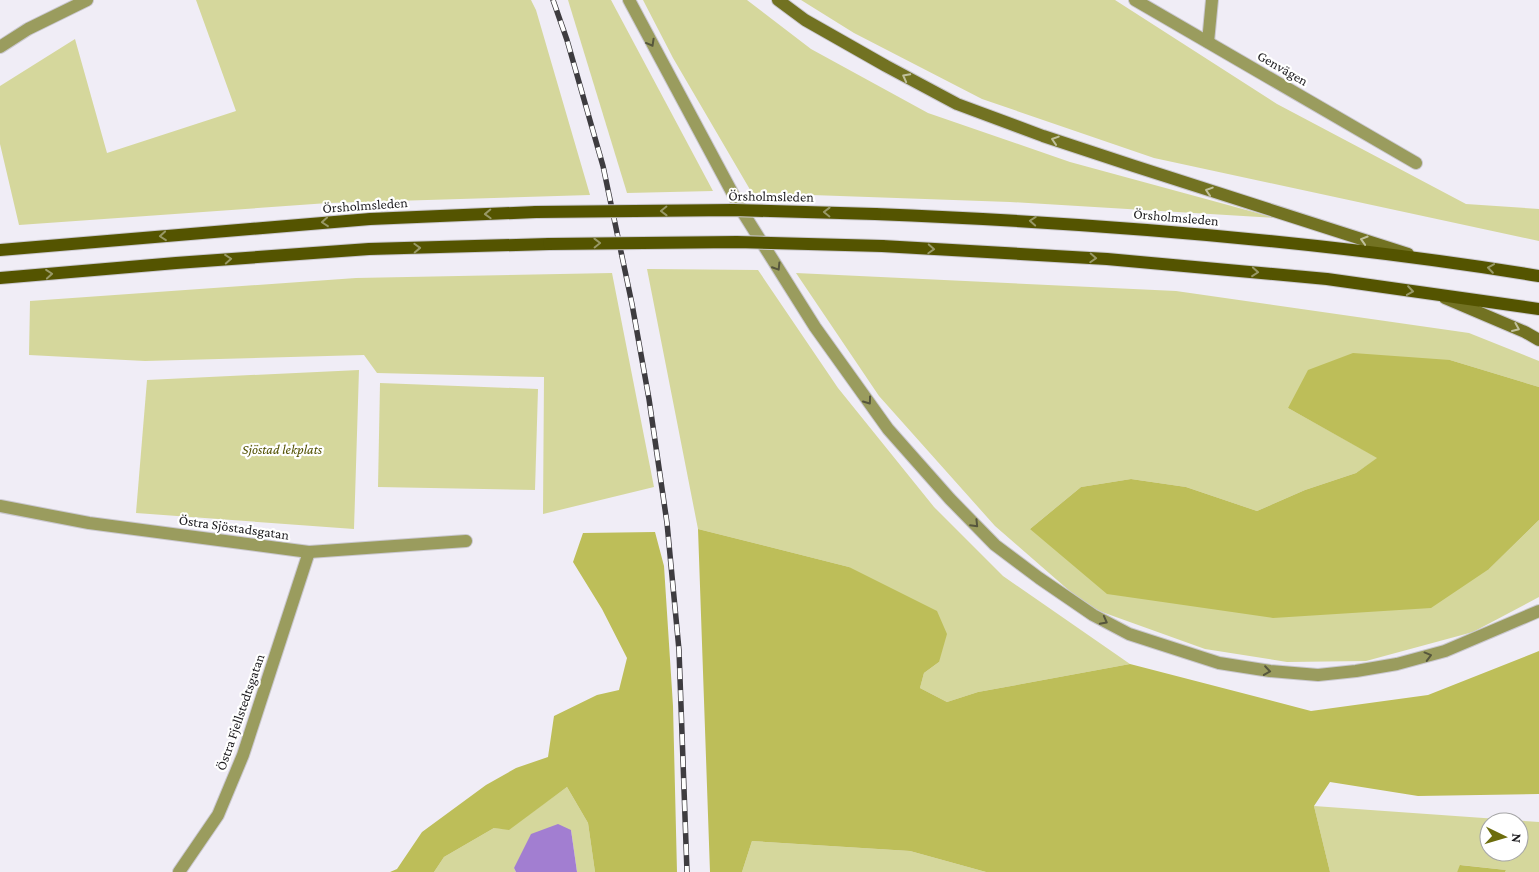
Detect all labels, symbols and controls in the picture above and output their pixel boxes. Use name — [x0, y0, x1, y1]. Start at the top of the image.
one-way arrow — [645, 38, 655, 47]
street label: Genvägen — [1255, 47, 1312, 89]
one-way arrow — [902, 73, 911, 83]
one-way arrow — [1051, 135, 1060, 145]
one-way arrow — [1206, 186, 1214, 196]
street label: Örsholmsleden — [728, 187, 814, 205]
street label: Örsholmsleden — [322, 194, 409, 216]
street label: Örsholmsleden — [1133, 205, 1220, 229]
one-way arrow — [660, 206, 668, 216]
one-way arrow — [822, 207, 830, 217]
one-way arrow — [483, 209, 491, 219]
one-way arrow — [321, 216, 329, 227]
one-way arrow — [1029, 216, 1037, 227]
one-way arrow — [159, 230, 167, 241]
one-way arrow — [1361, 235, 1369, 245]
one-way arrow — [594, 238, 602, 249]
one-way arrow — [414, 243, 422, 253]
one-way arrow — [927, 244, 935, 255]
one-way arrow — [1089, 253, 1097, 264]
one-way arrow — [224, 254, 232, 265]
one-way arrow — [771, 261, 780, 270]
one-way arrow — [1486, 264, 1495, 274]
one-way arrow — [1251, 266, 1259, 277]
one-way arrow — [45, 269, 53, 280]
one-way arrow — [1406, 285, 1414, 295]
one-way arrow — [1511, 322, 1519, 332]
one-way arrow — [862, 395, 871, 405]
park label: Sjöstad lekplats — [242, 441, 323, 458]
street label: Östra Sjöstadsgatan — [178, 511, 291, 544]
one-way arrow — [969, 518, 978, 527]
one-way arrow — [1099, 615, 1108, 625]
street label: Östra Fjellstedtsgatan — [213, 651, 269, 773]
one-way arrow — [1423, 651, 1431, 661]
one-way arrow — [1264, 665, 1272, 676]
north arrow — [1479, 812, 1529, 862]
text: N — [1509, 833, 1525, 844]

